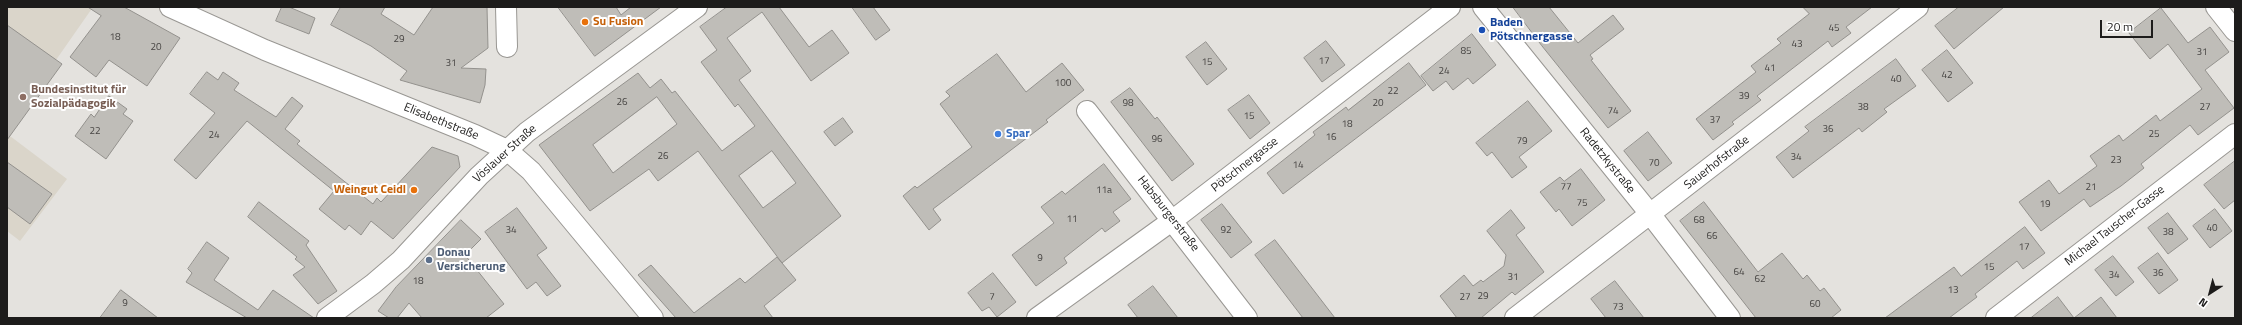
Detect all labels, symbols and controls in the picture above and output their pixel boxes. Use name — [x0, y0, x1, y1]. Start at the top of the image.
scale bar — [2102, 12, 2155, 38]
place label: Su Fusion — [593, 15, 643, 29]
place label: Baden Pötschnergasse — [1490, 16, 1573, 44]
marker: Su Fusion — [580, 17, 590, 27]
text: 20 m — [2107, 17, 2133, 36]
house number: 45 — [1828, 23, 1840, 35]
marker: Baden Pötschnergasse — [1477, 25, 1487, 35]
house number: 18 — [109, 32, 121, 44]
house number: 29 — [393, 34, 405, 46]
house number: 43 — [1791, 39, 1803, 51]
house number: 20 — [150, 42, 162, 54]
house number: 85 — [1460, 46, 1472, 58]
house number: 31 — [2196, 47, 2208, 59]
house number: 17 — [1318, 56, 1330, 68]
house number: 15 — [1201, 57, 1213, 69]
house number: 31 — [445, 58, 457, 70]
house number: 41 — [1764, 63, 1776, 75]
house number: 24 — [1438, 66, 1450, 78]
house number: 42 — [1941, 70, 1953, 82]
house number: 40 — [1890, 74, 1902, 86]
house number: 100 — [1055, 78, 1071, 90]
place label: Bundesinstitut für Sozialpädagogik — [31, 83, 126, 111]
house number: 22 — [1387, 86, 1399, 98]
house number: 39 — [1738, 91, 1750, 103]
marker: Bundesinstitut für Sozialpädagogik — [18, 92, 28, 102]
house number: 26 — [616, 97, 628, 109]
house number: 98 — [1122, 98, 1134, 110]
house number: 20 — [1372, 98, 1384, 110]
street label: Elisabethstraße — [401, 100, 481, 144]
house number: 38 — [1857, 102, 1869, 114]
house number: 27 — [2199, 102, 2211, 114]
house number: 74 — [1607, 106, 1619, 118]
house number: 15 — [1243, 111, 1255, 123]
house number: 37 — [1709, 115, 1721, 127]
house number: 18 — [1341, 119, 1353, 131]
street label: Vöslauer Straße — [470, 122, 540, 186]
house number: 36 — [1822, 124, 1834, 136]
street label: Radetzkystraße — [1576, 125, 1638, 197]
house number: 22 — [89, 126, 101, 138]
place label: Spar — [1006, 127, 1030, 141]
marker: Spar — [993, 129, 1003, 139]
house number: 25 — [2148, 129, 2160, 141]
house number: 24 — [208, 130, 220, 142]
house number: 16 — [1325, 132, 1337, 144]
street label: Sauerhofstraße — [1682, 133, 1752, 193]
house number: 96 — [1151, 134, 1163, 146]
street label: Pötschnergasse — [1209, 134, 1281, 196]
house number: 79 — [1516, 136, 1528, 148]
house number: 26 — [657, 151, 669, 163]
house number: 34 — [1790, 152, 1802, 164]
house number: 23 — [2110, 155, 2122, 167]
house number: 70 — [1648, 158, 1660, 170]
house number: 14 — [1292, 160, 1304, 172]
street label: Habsburgerstraße — [1134, 173, 1202, 255]
house number: 77 — [1560, 182, 1572, 194]
house number: 21 — [2085, 182, 2097, 194]
place label: Weingut Ceidl — [334, 183, 406, 197]
street label: Michael Tauscher-Gasse — [2062, 183, 2168, 269]
marker: Weingut Ceidl — [409, 185, 419, 195]
house number: 11a — [1096, 185, 1112, 197]
house number: 75 — [1576, 198, 1588, 210]
house number: 19 — [2039, 199, 2051, 211]
house number: 11 — [1066, 214, 1078, 226]
house number: 68 — [1693, 215, 1705, 227]
house number: 40 — [2206, 223, 2218, 235]
house number: 34 — [505, 225, 517, 237]
house number: 92 — [1220, 225, 1232, 237]
house number: 38 — [2162, 227, 2174, 239]
house number: 66 — [1706, 231, 1718, 243]
house number: 17 — [2018, 242, 2030, 254]
place label: Donau Versicherung — [437, 246, 505, 274]
house number: 9 — [1037, 253, 1043, 265]
marker: Donau Versicherung — [424, 255, 434, 265]
house number: 15 — [1983, 262, 1995, 274]
house number: 64 — [1733, 267, 1745, 279]
house number: 36 — [2152, 268, 2164, 280]
house number: 34 — [2108, 270, 2120, 282]
house number: 31 — [1507, 272, 1519, 284]
north arrow — [2190, 273, 2230, 313]
house number: 62 — [1754, 274, 1766, 286]
house number: 18 — [412, 276, 424, 288]
house number: 13 — [1947, 285, 1959, 297]
house number: 29 — [1477, 291, 1489, 303]
house number: 7 — [989, 292, 995, 304]
house number: 27 — [1459, 292, 1471, 304]
text: N — [2195, 294, 2211, 311]
house number: 9 — [122, 298, 128, 310]
house number: 60 — [1809, 299, 1821, 311]
house number: 73 — [1612, 302, 1624, 314]

